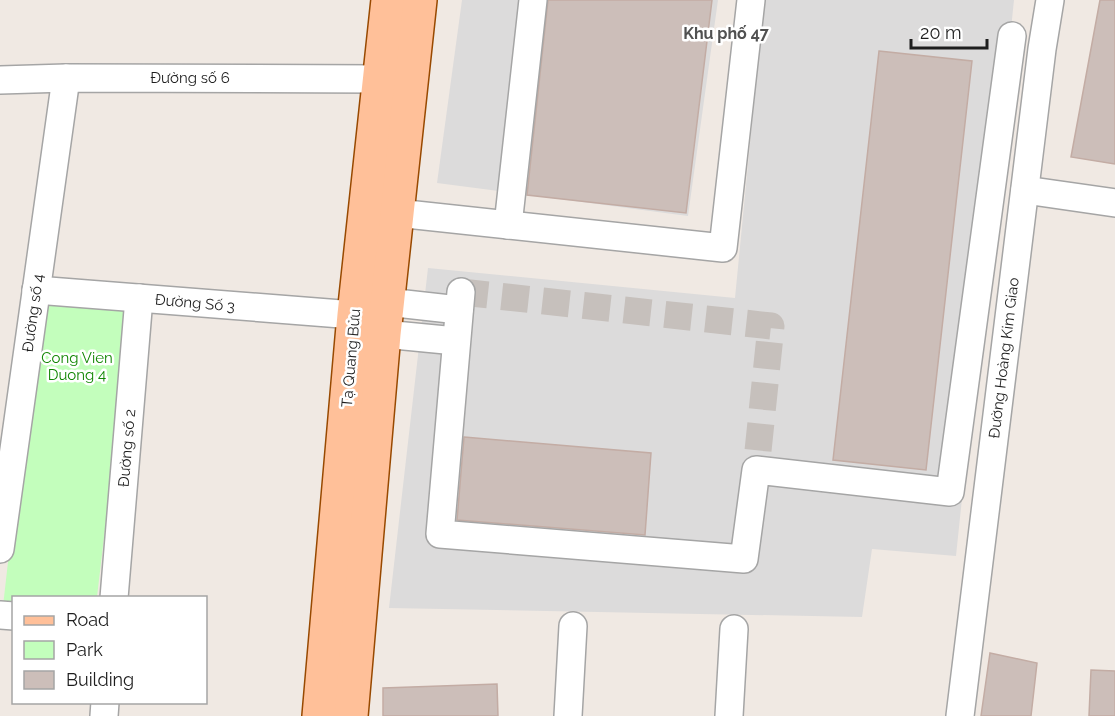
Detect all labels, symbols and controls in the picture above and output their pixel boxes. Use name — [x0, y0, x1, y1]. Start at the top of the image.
scale bar — [911, 12, 988, 50]
text: 20 m — [920, 22, 962, 43]
district label: Khu phố 47 — [683, 24, 769, 43]
street label: Đường số 6 — [150, 69, 230, 87]
street label: Đường số 4 — [19, 273, 47, 353]
street label: Đường Hoàng Kim Giao — [985, 276, 1023, 440]
street label: Đường Số 3 — [154, 291, 236, 315]
street label: Tạ Quang Bửu — [338, 308, 364, 408]
park label: Cong Vien Duong 4 — [41, 349, 113, 384]
street label: Đường số 2 — [115, 408, 139, 488]
legend — [12, 596, 207, 704]
text: Road — [66, 609, 109, 630]
text: Park — [66, 639, 103, 660]
text: Building — [66, 669, 134, 690]

